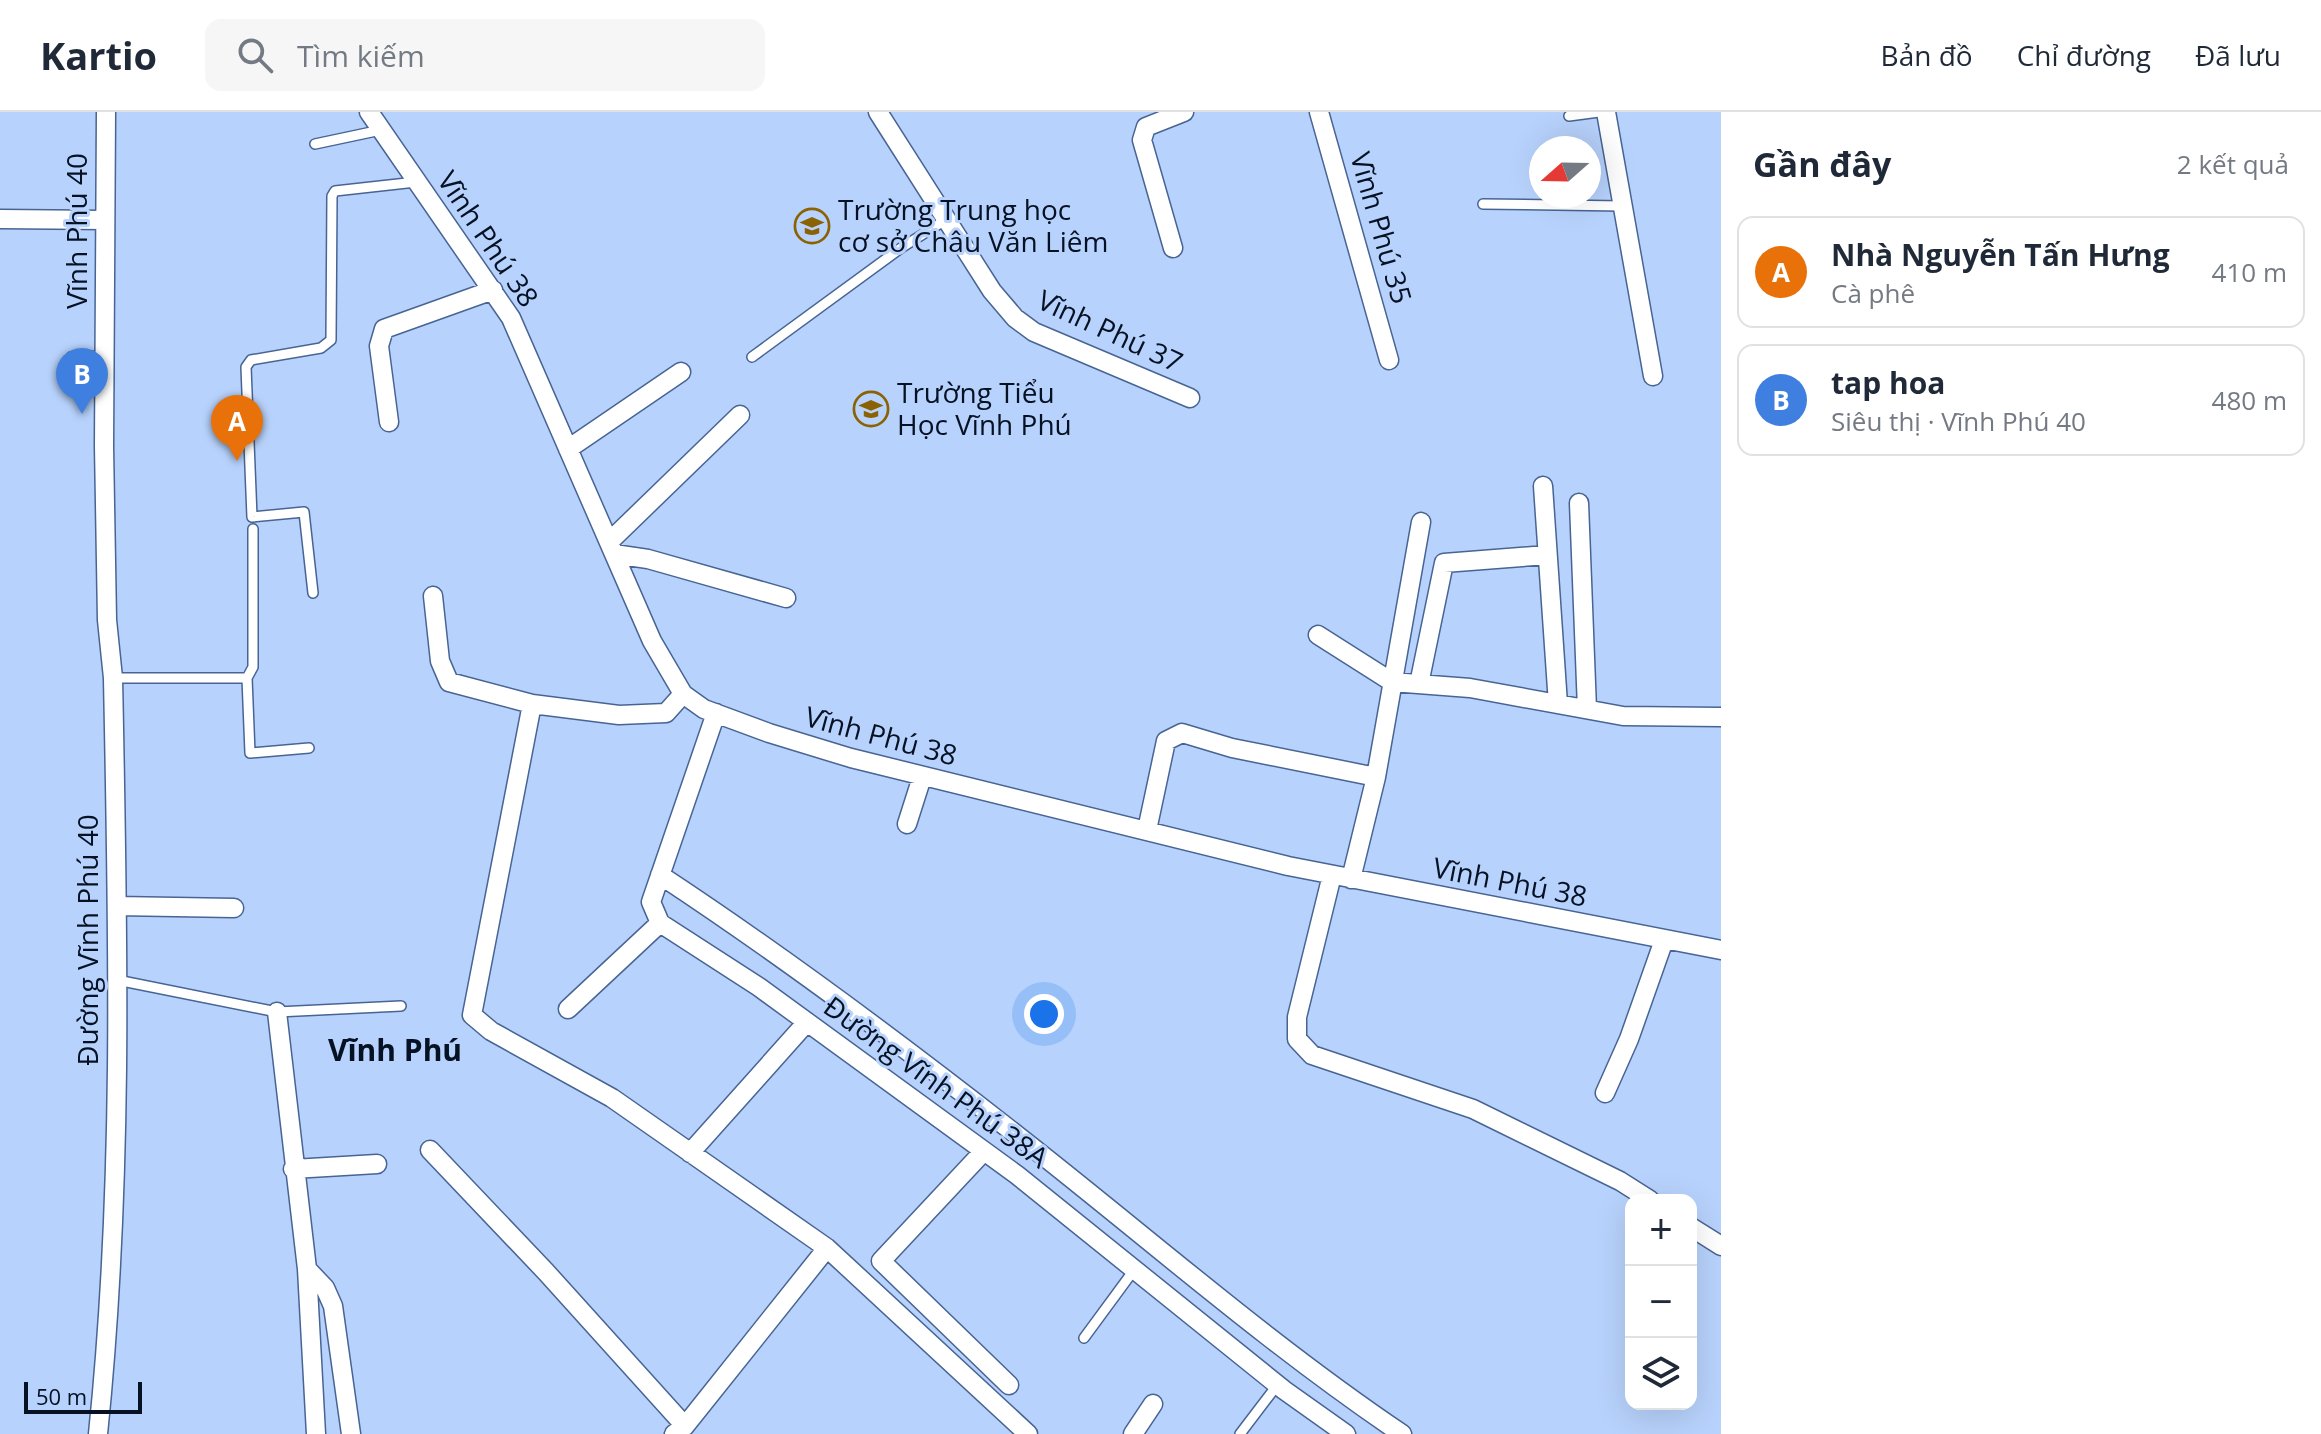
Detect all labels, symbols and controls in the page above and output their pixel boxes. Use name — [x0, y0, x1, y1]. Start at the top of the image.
search box — [205, 19, 765, 91]
text: Kartio — [40, 29, 157, 81]
icon: search — [233, 33, 277, 77]
text: Tìm kiếm — [297, 35, 425, 76]
text: Bản đồ — [1881, 36, 1973, 74]
text: Chỉ đường — [2017, 36, 2151, 74]
text: Đã lưu — [2195, 36, 2281, 74]
north arrow — [1529, 136, 1601, 208]
text: Gần đây — [1753, 141, 1891, 187]
text: 2 kết quả — [2177, 146, 2289, 182]
street label: Vĩnh Phú 35 — [1342, 148, 1422, 308]
street label: Vĩnh Phú 40 — [57, 153, 95, 309]
street label: Vĩnh Phú 38 — [429, 163, 548, 314]
place label: Trường Trung học cơ sở Châu Văn Liêm — [838, 190, 1108, 260]
school or university icon: Trường Trung học cơ sở Châu Văn Liêm — [793, 207, 831, 245]
text: Nhà Nguyễn Tấn Hưng — [1831, 234, 2170, 275]
text: A — [1772, 254, 1790, 290]
text: 410 m — [2212, 254, 2287, 290]
text: Cà phê — [1831, 275, 1915, 311]
street label: Vĩnh Phú 37 — [1032, 280, 1189, 380]
pin: B — [56, 348, 108, 414]
text: tap hoa — [1831, 362, 1945, 403]
place label: Trường Tiểu Học Vĩnh Phú — [897, 373, 1072, 443]
text: B — [1772, 382, 1790, 418]
text: 480 m — [2212, 382, 2287, 418]
school or university icon: Trường Tiểu Học Vĩnh Phú — [852, 390, 890, 428]
pin: A — [211, 395, 263, 461]
text: Siêu thị · Vĩnh Phú 40 — [1831, 403, 2086, 439]
street label: Vĩnh Phú 38 — [801, 697, 961, 774]
street label: Đường Vĩnh Phú 40 — [68, 814, 106, 1066]
street label: Vĩnh Phú 38 — [1430, 847, 1590, 915]
street label: Đường Vĩnh Phú 38A — [817, 987, 1057, 1176]
your location — [1024, 994, 1064, 1034]
district label: Vĩnh Phú — [328, 1029, 462, 1070]
map controls — [1625, 1194, 1697, 1410]
button: + — [1625, 1194, 1697, 1266]
button: − — [1625, 1266, 1697, 1338]
button: layers — [1625, 1338, 1697, 1410]
scale bar — [24, 1378, 142, 1414]
text: 50 m — [36, 1381, 87, 1411]

